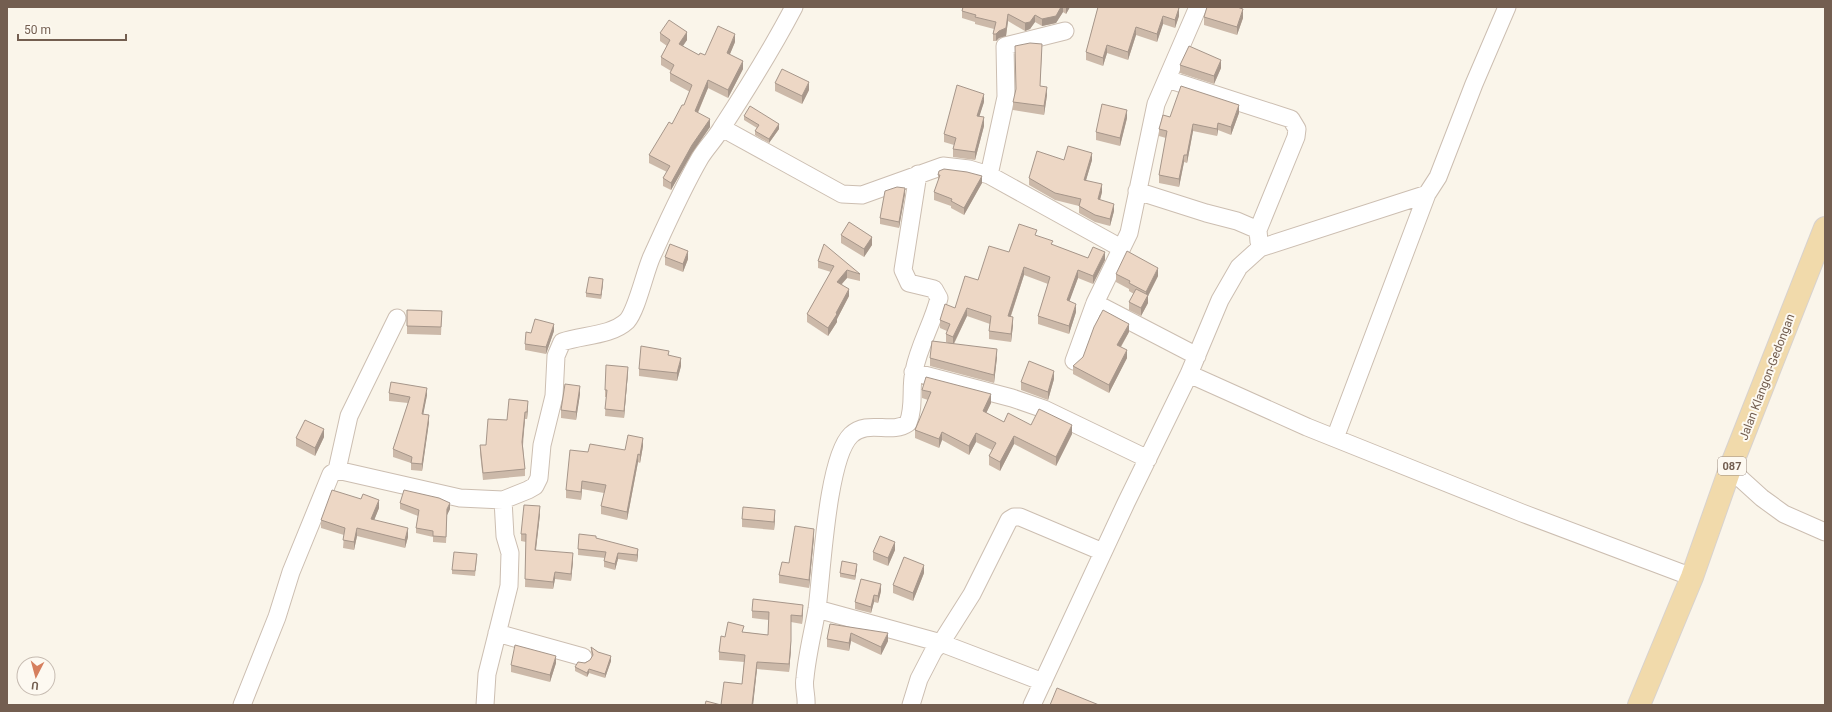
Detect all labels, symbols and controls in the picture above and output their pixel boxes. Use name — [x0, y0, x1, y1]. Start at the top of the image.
scale bar — [18, 16, 126, 42]
text: 50 m — [24, 23, 51, 37]
street label: Jalan Klangon-Gedongan — [1736, 312, 1798, 442]
road number: 087 — [1718, 457, 1746, 475]
north arrow — [16, 656, 56, 696]
text: U — [31, 679, 39, 692]

